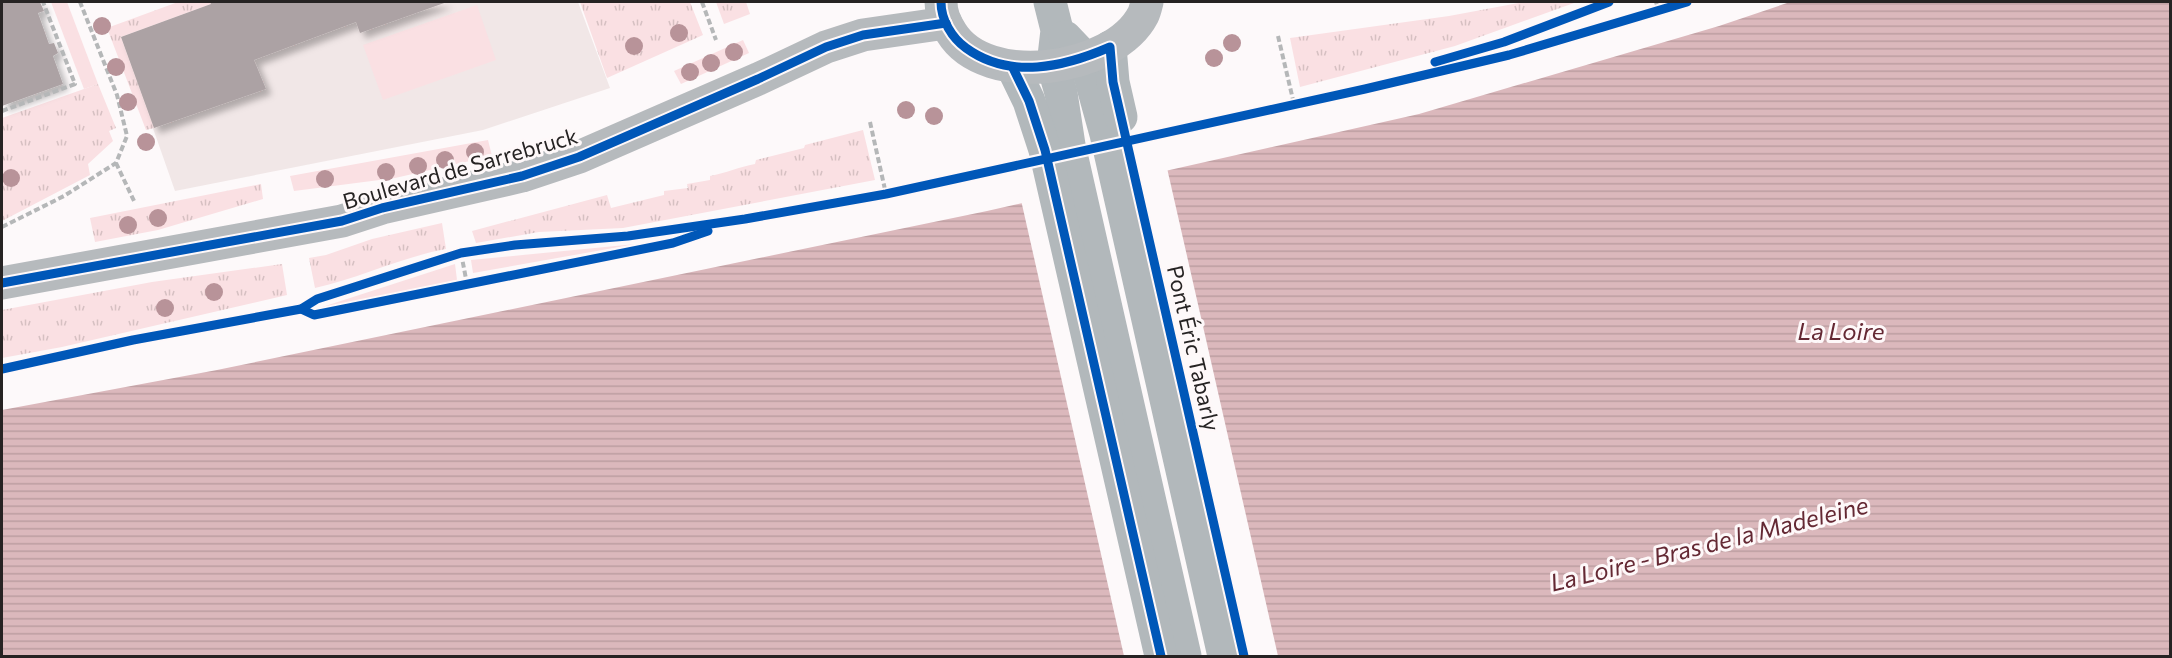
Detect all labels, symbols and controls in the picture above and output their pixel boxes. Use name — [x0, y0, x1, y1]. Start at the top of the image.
street label: Boulevard de Sarrebruck — [339, 122, 581, 214]
street label: Pont Éric Tabarly — [1162, 263, 1226, 433]
water label: La Loire — [1798, 316, 1885, 345]
water label: La Loire - Bras de la Madeleine — [1547, 489, 1871, 597]

